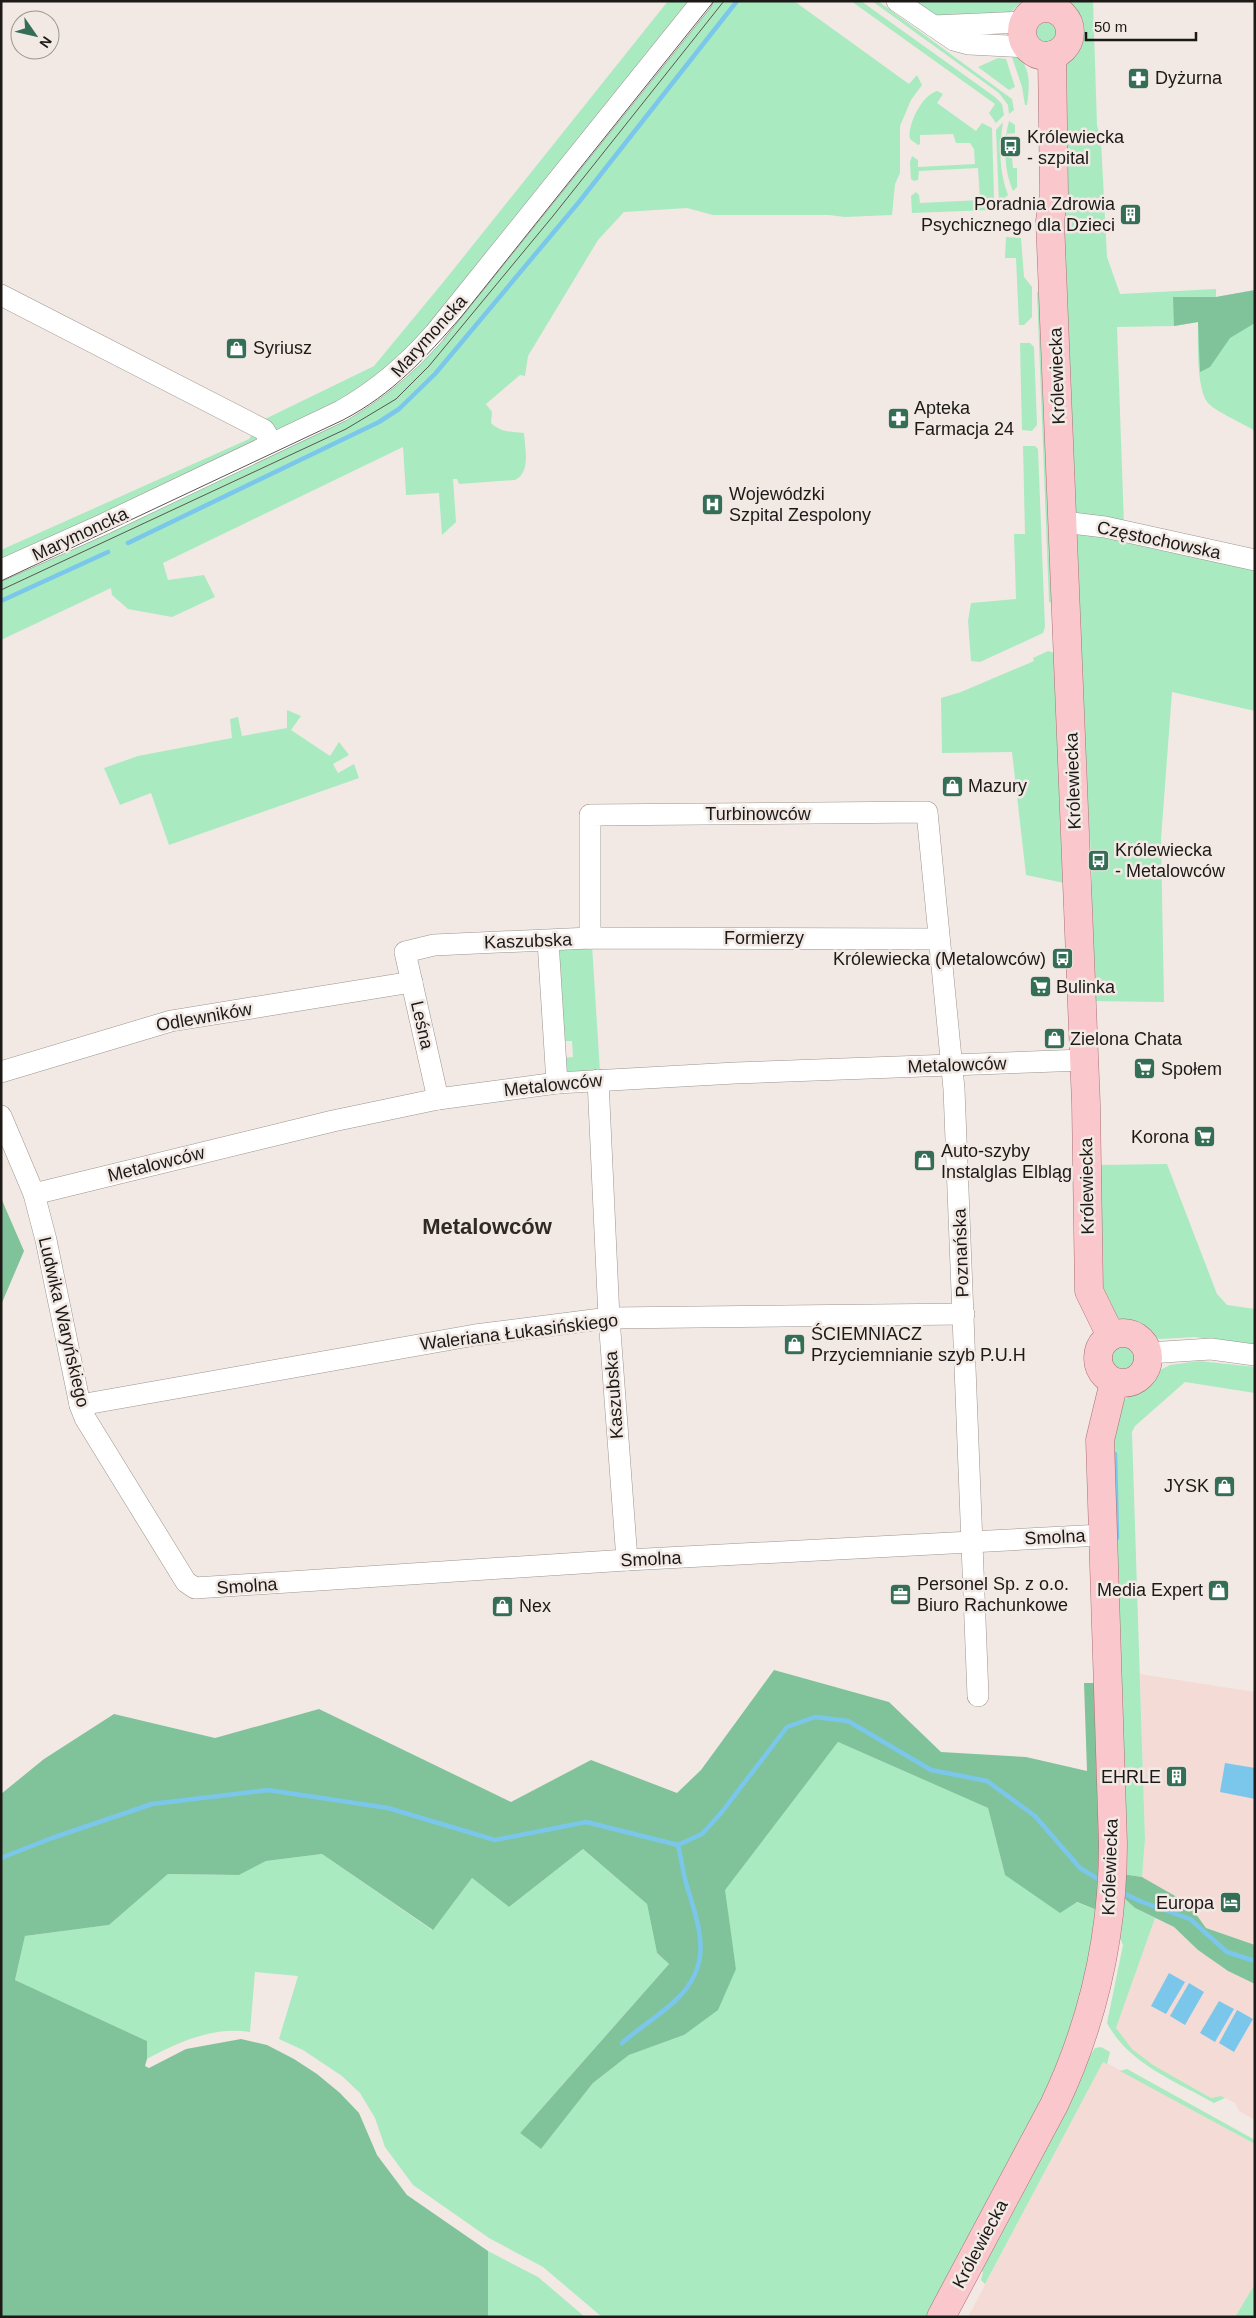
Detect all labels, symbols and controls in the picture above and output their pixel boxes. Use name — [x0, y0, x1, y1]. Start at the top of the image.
north arrow — [10, 10, 60, 60]
scale bar — [1086, 10, 1196, 42]
text: 50 m — [1094, 18, 1127, 35]
text: N — [36, 34, 55, 51]
pharmacy icon: Dyżurna — [1127, 66, 1151, 90]
place label: Dyżurna — [1155, 68, 1223, 88]
place label: Królewiecka - szpital — [1027, 127, 1125, 168]
bus stop icon: Królewiecka - szpital — [999, 135, 1023, 159]
place label: Poradnia Zdrowia Psychicznego dla Dzieci — [921, 194, 1116, 235]
building icon: Poradnia Zdrowia Psychicznego dla Dzieci — [1119, 202, 1143, 226]
street label: Marymoncka — [387, 290, 472, 381]
street label: Królewiecka — [1045, 326, 1069, 425]
shop icon: Syriusz — [225, 336, 249, 360]
place label: Syriusz — [253, 338, 312, 358]
place label: Apteka Farmacja 24 — [914, 398, 1014, 439]
pharmacy icon: Apteka Farmacja 24 — [886, 406, 910, 430]
place label: Wojewódzki Szpital Zespolony — [729, 484, 871, 525]
hospital icon: Wojewódzki Szpital Zespolony — [701, 492, 725, 516]
street label: Marymoncka — [29, 503, 132, 565]
street label: Częstochowska — [1095, 517, 1224, 563]
street label: Królewiecka — [1061, 731, 1085, 830]
shop icon: Mazury — [940, 774, 964, 798]
place label: Mazury — [968, 776, 1027, 796]
street label: Turbinowców — [705, 804, 812, 824]
place label: Królewiecka - Metalowców — [1115, 840, 1226, 881]
bus stop icon: Królewiecka - Metalowców — [1087, 848, 1111, 872]
street label: Formierzy — [724, 928, 804, 948]
street label: Kaszubska — [484, 929, 573, 953]
bus stop icon: Królewiecka (Metalowców) — [1050, 947, 1074, 971]
place label: Królewiecka (Metalowców) — [833, 949, 1046, 969]
supermarket icon: Bulinka — [1028, 975, 1052, 999]
place label: Bulinka — [1056, 977, 1116, 997]
street label: Odlewników — [154, 999, 255, 1035]
street label: Leśna — [407, 999, 437, 1052]
shop icon: Zielona Chata — [1042, 1027, 1066, 1051]
place label: Zielona Chata — [1070, 1029, 1183, 1049]
street label: Metalowców — [907, 1053, 1008, 1077]
supermarket icon: Społem — [1133, 1057, 1157, 1081]
place label: Społem — [1161, 1059, 1222, 1079]
street label: Metalowców — [503, 1070, 604, 1100]
supermarket icon: Korona — [1193, 1125, 1217, 1149]
place label: Korona — [1131, 1127, 1190, 1147]
street label: Królewiecka — [1076, 1136, 1098, 1235]
place label: Auto-szyby Instalglas Elbląg — [941, 1141, 1072, 1182]
street label: Metalowców — [106, 1142, 207, 1186]
shop icon: Auto-szyby Instalglas Elbląg — [913, 1149, 937, 1173]
street label: Poznańska — [949, 1207, 973, 1298]
district label: Metalowców — [422, 1214, 553, 1239]
street label: Ludwika Waryńskiego — [35, 1235, 93, 1409]
street label: Waleriana Łukasińskiego — [419, 1310, 619, 1354]
place label: ŚCIEMNIACZ Przyciemnianie szyb P.U.H — [811, 1323, 1026, 1365]
shop icon: ŚCIEMNIACZ Przyciemnianie szyb P.U.H — [783, 1332, 807, 1356]
street label: Kaszubska — [601, 1349, 627, 1440]
shop icon: JYSK — [1213, 1474, 1237, 1498]
place label: JYSK — [1164, 1476, 1209, 1496]
street label: Smolna — [1024, 1525, 1087, 1549]
street label: Smolna — [620, 1547, 683, 1571]
street label: Smolna — [216, 1574, 279, 1598]
place label: Personel Sp. z o.o. Biuro Rachunkowe — [917, 1574, 1069, 1615]
shop icon: Media Expert — [1207, 1578, 1231, 1602]
place label: Media Expert — [1097, 1580, 1203, 1600]
office icon: Personel Sp. z o.o. Biuro Rachunkowe — [889, 1582, 913, 1606]
shop icon: Nex — [491, 1594, 515, 1618]
place label: Nex — [519, 1596, 551, 1616]
building icon: EHRLE — [1165, 1765, 1189, 1789]
place label: EHRLE — [1101, 1767, 1161, 1787]
street label: Królewiecka — [1098, 1817, 1122, 1916]
hotel icon: Europa — [1218, 1891, 1242, 1915]
place label: Europa — [1156, 1893, 1215, 1913]
street label: Królewiecka — [948, 2196, 1012, 2292]

